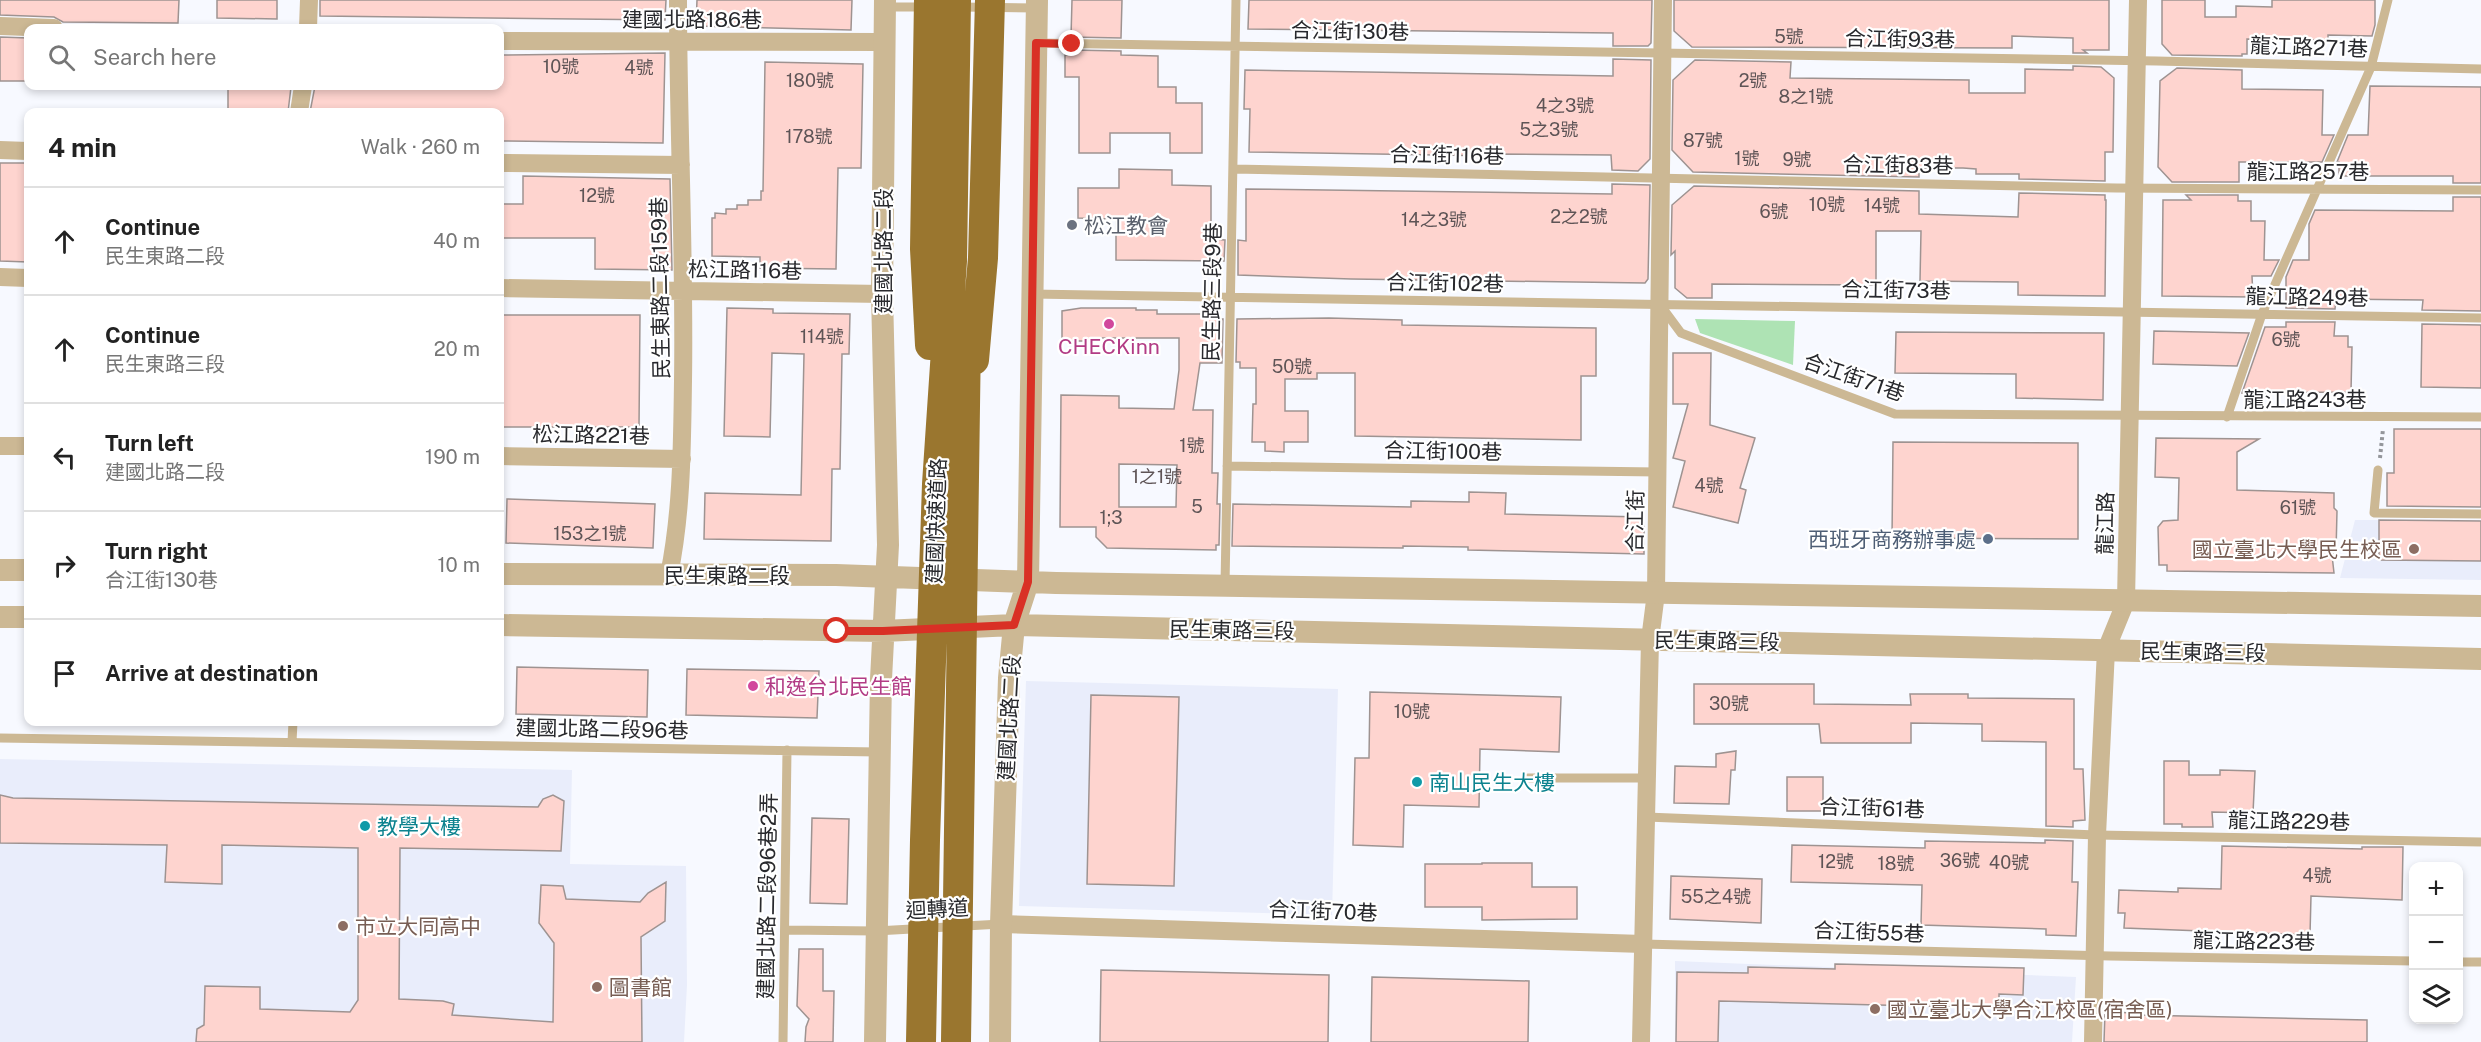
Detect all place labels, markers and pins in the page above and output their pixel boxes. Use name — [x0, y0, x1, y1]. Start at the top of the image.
place label: 松江教會 — [1084, 213, 1168, 238]
marker: 松江教會 — [1065, 218, 1079, 232]
marker: CHECKinn — [1102, 317, 1116, 331]
place label: CHECKinn — [1058, 334, 1160, 359]
place label: 西班牙商務辦事處 — [1808, 527, 1976, 552]
marker: 西班牙商務辦事處 — [1981, 532, 1995, 546]
place label: 國立臺北大學民生校區 — [2192, 537, 2402, 562]
marker: 國立臺北大學民生校區 — [2407, 542, 2421, 556]
place label: 和逸台北民生館 — [765, 674, 912, 699]
marker: 和逸台北民生館 — [746, 679, 760, 693]
place label: 南山民生大樓 — [1429, 770, 1555, 795]
marker: 南山民生大樓 — [1410, 775, 1424, 789]
place label: 教學大樓 — [377, 814, 461, 839]
marker: 教學大樓 — [358, 819, 372, 833]
place label: 市立大同高中 — [355, 914, 481, 939]
marker: 市立大同高中 — [336, 919, 350, 933]
place label: 圖書館 — [609, 975, 672, 1000]
marker: 圖書館 — [590, 980, 604, 994]
place label: 國立臺北大學合江校區(宿舍區) — [1887, 997, 2173, 1022]
marker: 國立臺北大學合江校區(宿舍區) — [1868, 1002, 1882, 1016]

